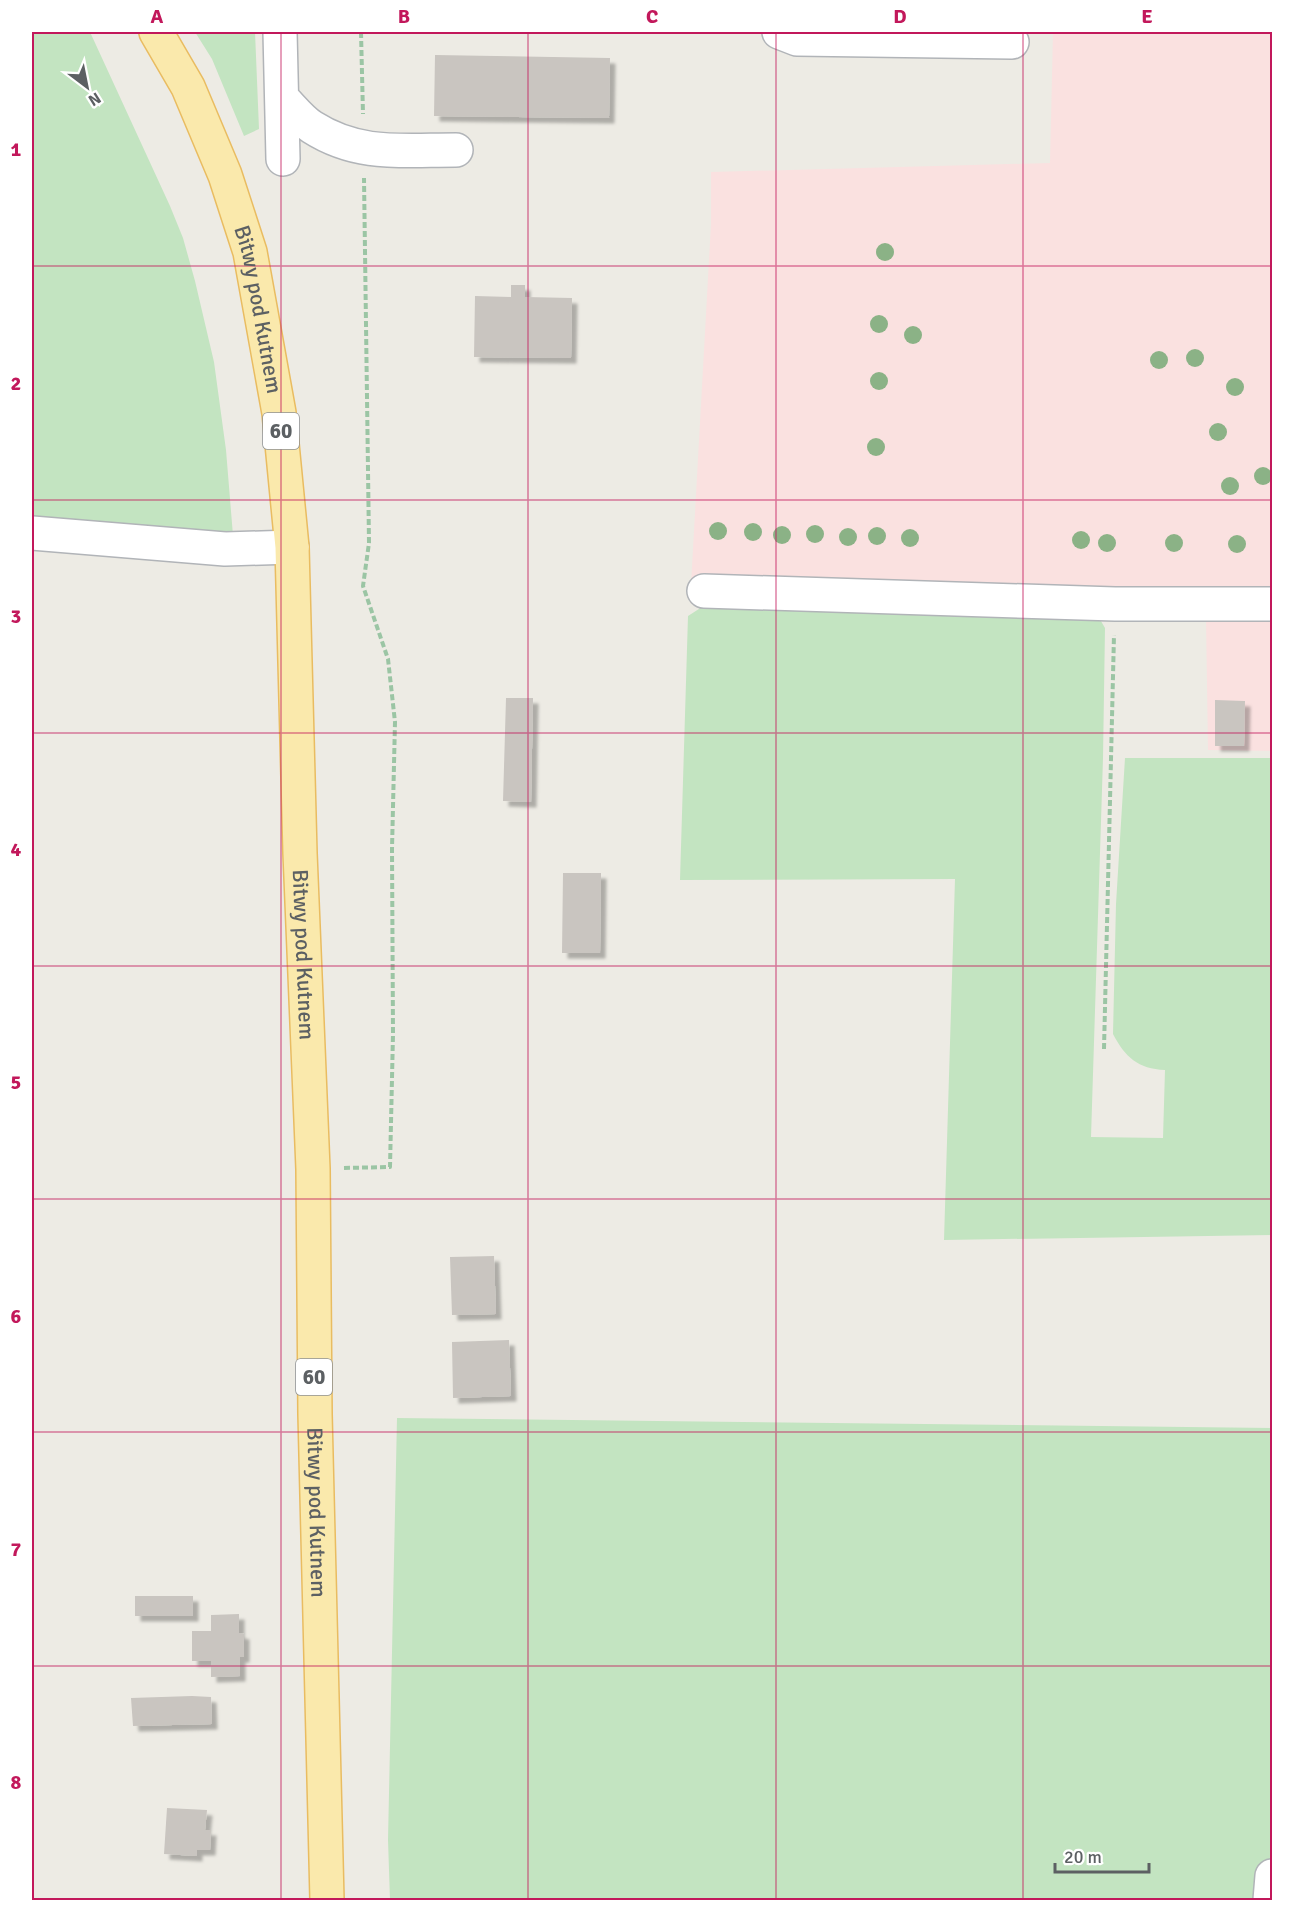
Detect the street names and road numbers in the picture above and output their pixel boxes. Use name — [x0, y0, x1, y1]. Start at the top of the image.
street label: Bitwy pod Kutnem — [229, 222, 289, 395]
road number: 60 — [263, 413, 299, 449]
street label: Bitwy pod Kutnem — [287, 869, 321, 1040]
road number: 60 — [296, 1359, 332, 1395]
street label: Bitwy pod Kutnem — [302, 1427, 333, 1598]

